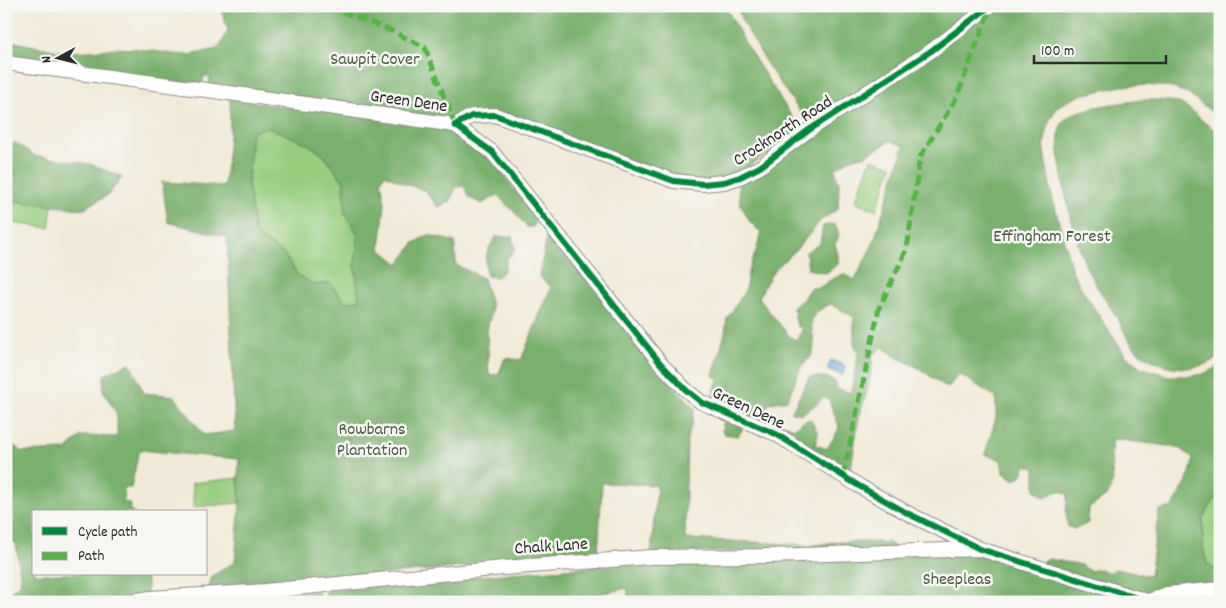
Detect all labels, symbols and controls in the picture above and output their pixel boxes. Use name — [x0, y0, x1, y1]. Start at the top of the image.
north arrow — [32, 32, 82, 82]
scale bar — [1034, 32, 1166, 64]
text: 100 m — [1041, 41, 1074, 63]
park label: Sawpit Cover — [330, 48, 420, 73]
text: N — [37, 55, 57, 64]
street label: Green Dene — [369, 85, 449, 120]
street label: Crocknorth Road — [729, 91, 838, 174]
park label: Effingham Forest — [993, 225, 1111, 250]
street label: Green Dene — [708, 382, 788, 437]
park label: Rowbarns Plantation — [337, 418, 407, 464]
legend — [32, 510, 208, 576]
text: Cycle path — [78, 522, 138, 544]
street label: Chalk Lane — [514, 532, 589, 563]
text: Path — [78, 546, 104, 568]
park label: Sheepleas — [923, 568, 991, 593]

